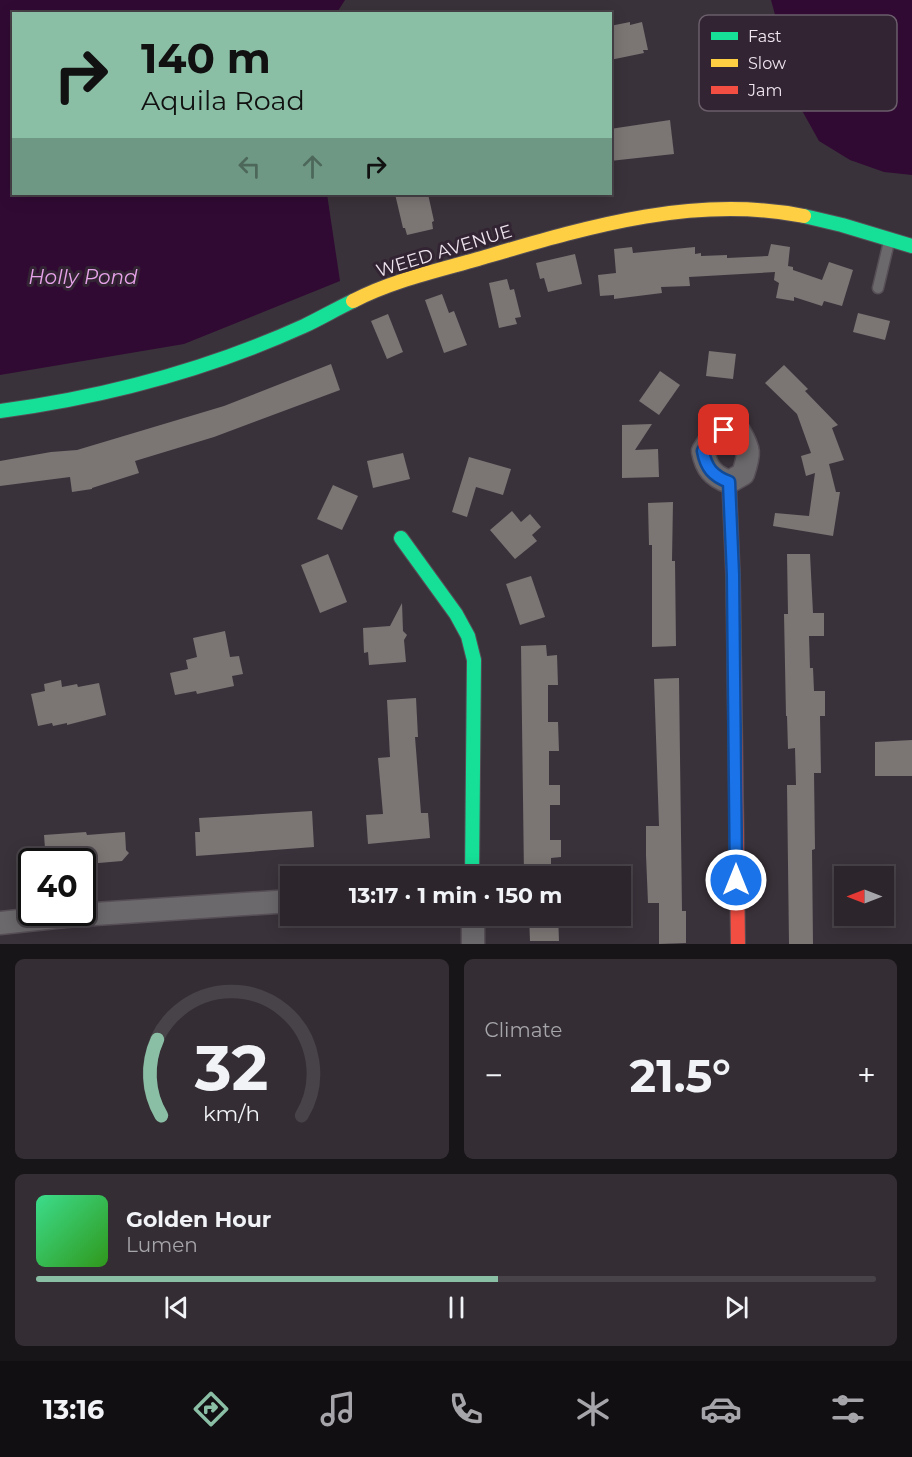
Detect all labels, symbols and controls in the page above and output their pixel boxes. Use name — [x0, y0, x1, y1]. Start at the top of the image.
legend — [699, 15, 897, 111]
text: Fast — [748, 27, 782, 46]
text: 140 m — [141, 32, 271, 84]
icon: right — [42, 36, 120, 114]
text: Slow — [748, 54, 786, 73]
text: Jam — [747, 81, 782, 100]
text: Aquila Road — [141, 84, 305, 117]
icon: left — [233, 150, 266, 183]
icon: ahead — [296, 150, 329, 183]
icon: right — [359, 150, 392, 183]
street label: WEED AVENUE — [373, 220, 515, 282]
water label: Holly Pond — [28, 265, 138, 289]
pin — [698, 404, 749, 455]
icon: arrive — [707, 413, 740, 446]
speed limit sign: 40 — [18, 848, 96, 926]
position arrow — [704, 848, 768, 912]
north arrow — [834, 866, 894, 926]
map controls — [834, 866, 894, 926]
text: 13:17 · 1 min · 150 m — [349, 882, 562, 909]
text: Climate — [485, 1018, 562, 1042]
text: 32 — [194, 1030, 268, 1106]
text: 21.5° — [630, 1048, 731, 1103]
text: − — [485, 1055, 503, 1095]
text: + — [857, 1055, 876, 1095]
text: km/h — [203, 1100, 260, 1126]
text: Golden Hour — [126, 1206, 271, 1233]
text: Lumen — [126, 1233, 198, 1257]
icon: previous — [160, 1291, 193, 1324]
icon: pause — [440, 1291, 473, 1324]
icon: next — [720, 1291, 753, 1324]
icon: directions — [190, 1388, 232, 1430]
icon: music — [317, 1388, 359, 1430]
icon: phone — [445, 1388, 487, 1430]
icon: climate — [572, 1388, 614, 1430]
icon: car — [700, 1388, 742, 1430]
icon: filters — [827, 1388, 869, 1430]
text: 13:16 — [43, 1393, 104, 1426]

